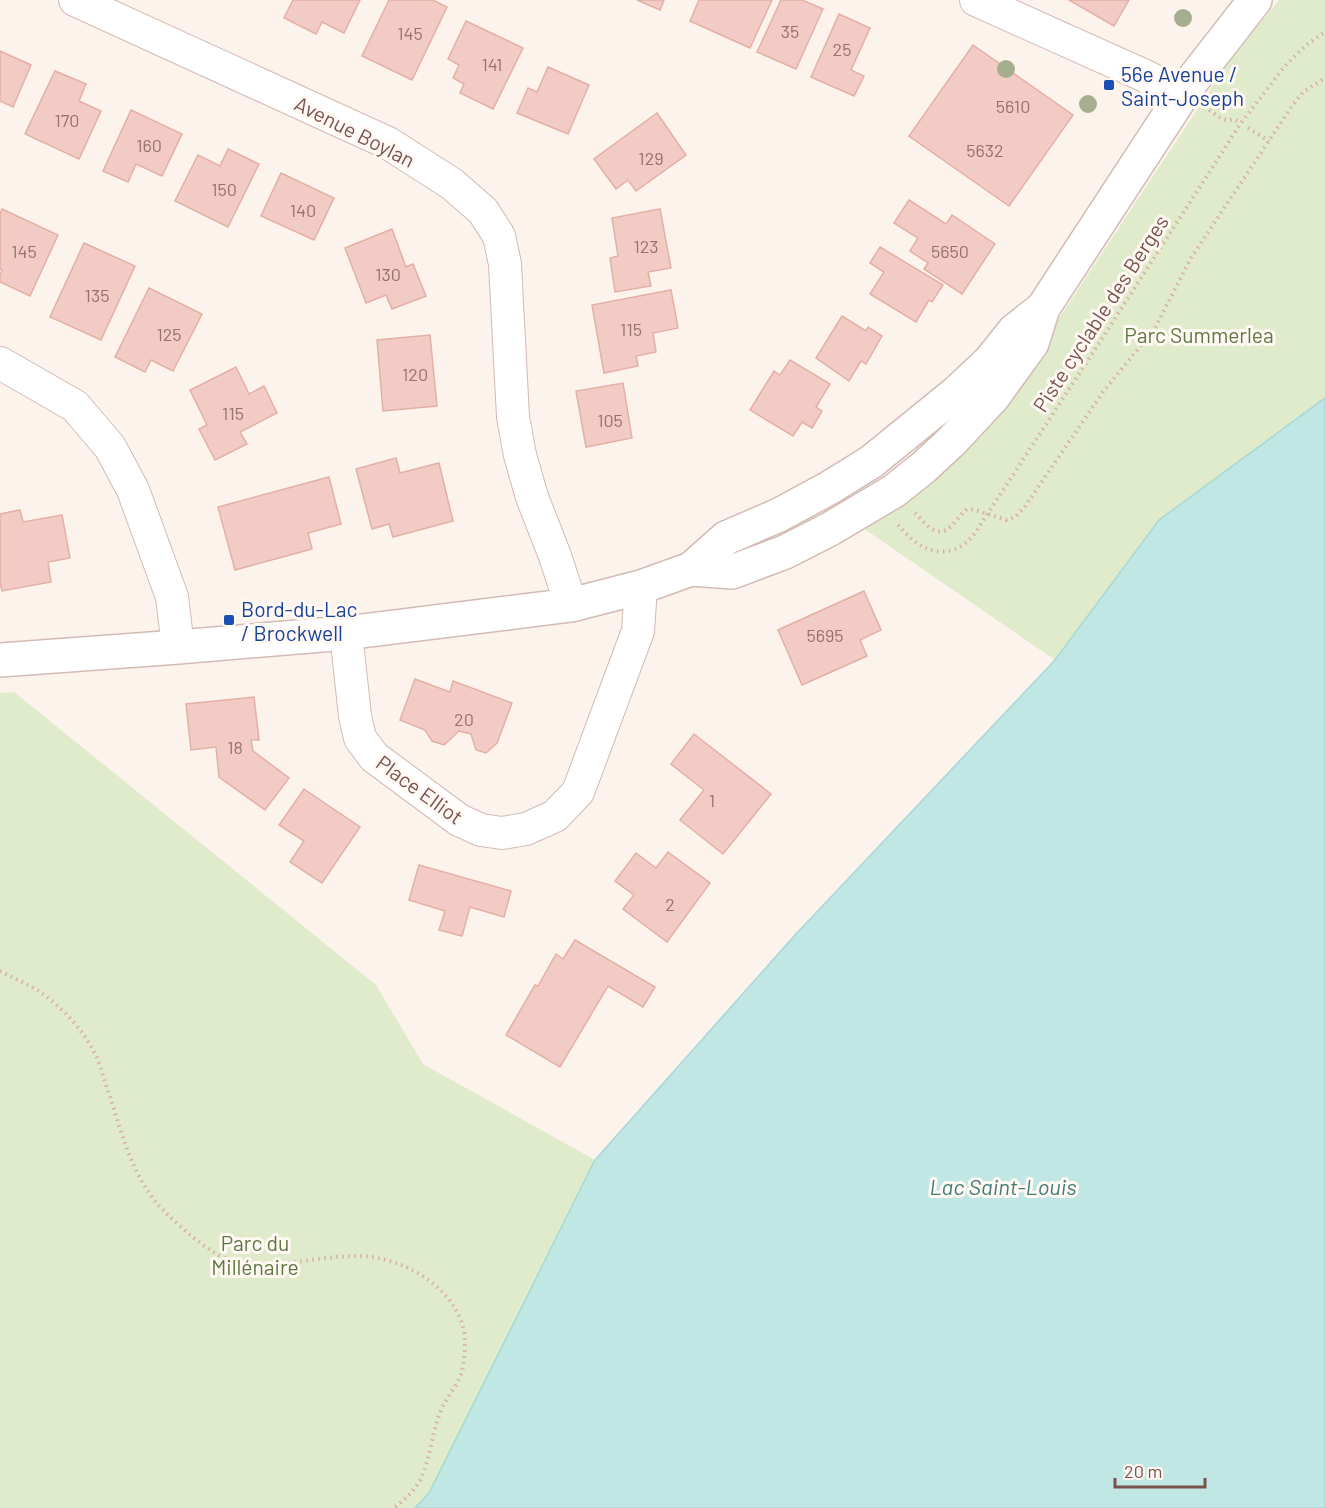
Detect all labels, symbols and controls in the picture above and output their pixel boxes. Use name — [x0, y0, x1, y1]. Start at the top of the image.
house number: 35 — [781, 20, 799, 42]
house number: 145 — [397, 22, 423, 44]
house number: 25 — [833, 38, 851, 60]
house number: 141 — [482, 53, 502, 75]
place label: 56e Avenue / Saint-Joseph — [1121, 61, 1244, 110]
marker: 56e Avenue / Saint-Joseph — [1102, 78, 1116, 92]
street label: Avenue Boylan — [291, 90, 419, 172]
house number: 5610 — [996, 95, 1030, 117]
house number: 170 — [55, 109, 79, 131]
house number: 160 — [136, 134, 162, 156]
house number: 5632 — [966, 139, 1004, 161]
house number: 129 — [638, 147, 664, 169]
house number: 150 — [211, 178, 237, 200]
house number: 140 — [290, 199, 316, 221]
street label: Piste cyclable des Berges — [1027, 210, 1173, 416]
house number: 123 — [633, 235, 659, 257]
house number: 145 — [11, 240, 37, 262]
house number: 5650 — [931, 240, 969, 262]
house number: 130 — [375, 263, 401, 285]
house number: 135 — [85, 284, 109, 306]
house number: 115 — [620, 318, 642, 340]
park label: Parc Summerlea — [1124, 322, 1274, 347]
house number: 125 — [156, 323, 182, 345]
house number: 120 — [402, 363, 428, 385]
house number: 115 — [222, 402, 244, 424]
house number: 105 — [597, 409, 623, 431]
place label: Bord-du-Lac / Brockwell — [241, 596, 357, 645]
marker: Bord-du-Lac / Brockwell — [222, 613, 236, 627]
house number: 5695 — [806, 624, 844, 646]
house number: 20 — [454, 708, 474, 730]
house number: 18 — [227, 736, 243, 758]
street label: Place Elliot — [372, 749, 468, 829]
house number: 1 — [709, 789, 715, 811]
house number: 2 — [665, 893, 675, 915]
water label: Lac Saint-Louis — [930, 1173, 1076, 1199]
park label: Parc du Millénaire — [211, 1230, 299, 1279]
scale bar — [1115, 1451, 1205, 1489]
text: 20 m — [1124, 1460, 1162, 1482]

